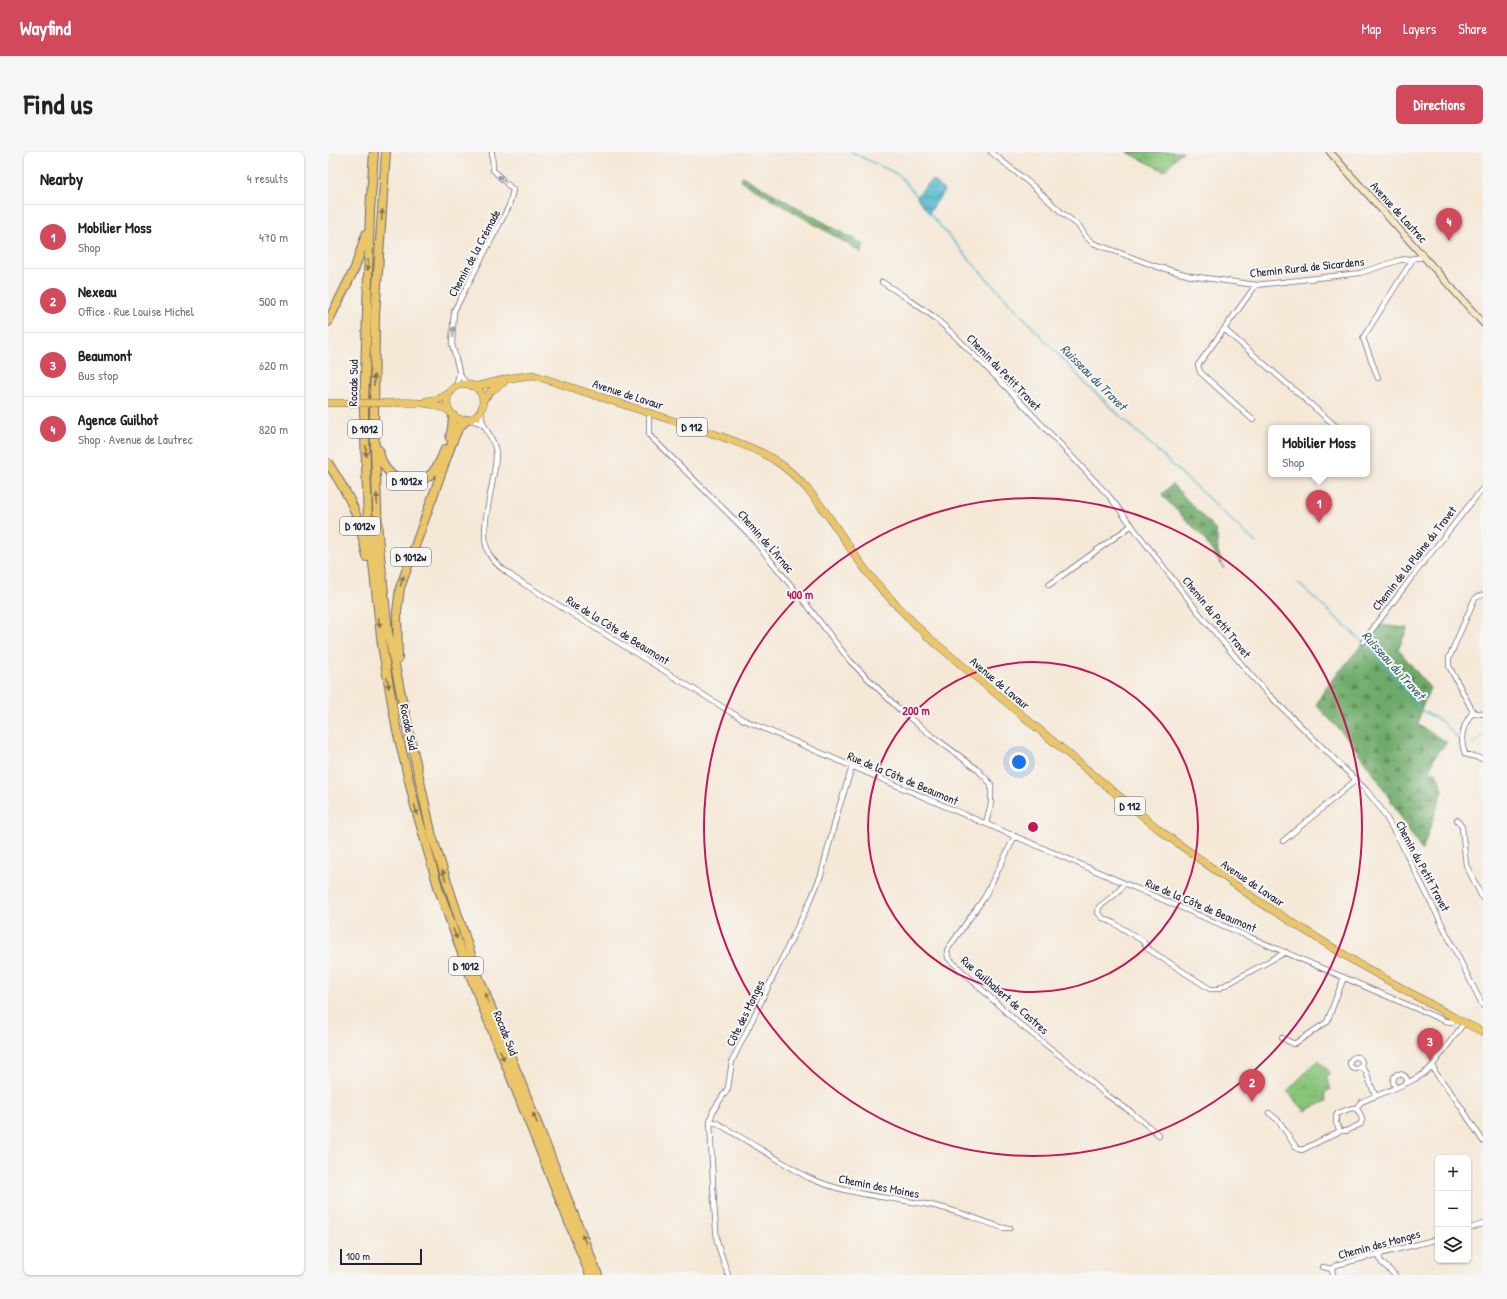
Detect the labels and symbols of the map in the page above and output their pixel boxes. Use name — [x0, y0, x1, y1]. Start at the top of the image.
one-way arrow — [497, 174, 507, 184]
street label: Avenue de Lautrec — [1367, 177, 1431, 247]
street label: Chemin de la Crémade — [444, 206, 504, 300]
pin: 4 — [1436, 208, 1462, 241]
one-way arrow — [379, 209, 386, 221]
street label: Chemin Rural de Sicardens — [1249, 253, 1365, 281]
one-way arrow — [365, 259, 372, 271]
one-way arrow — [450, 326, 457, 338]
street label: Chemin du Petit Travet — [963, 330, 1046, 415]
water label: Ruisseau du Travet — [1057, 340, 1133, 416]
street label: Rocade Sud — [344, 359, 362, 407]
one-way arrow — [371, 373, 377, 386]
street label: Avenue de Lavaur — [590, 375, 666, 414]
road number: D 112 — [677, 418, 707, 436]
road number: D 1012 — [348, 420, 382, 438]
one-way arrow — [362, 445, 369, 457]
road number: D 1012x — [387, 472, 427, 490]
pin: 1 — [1306, 490, 1332, 523]
one-way arrow — [373, 493, 380, 505]
street label: Chemin de la Plaine du Travet — [1368, 501, 1461, 614]
street label: Chemin de l'Arnac — [734, 506, 798, 576]
road number: D 1012v — [340, 517, 380, 535]
road number: D 1012w — [391, 548, 431, 566]
street label: Chemin du Petit Travet — [1179, 573, 1256, 662]
one-way arrow — [400, 575, 406, 587]
text: 400 m — [787, 586, 813, 603]
street label: Rue de la Côte de Beaumont — [563, 591, 674, 669]
one-way arrow — [376, 616, 382, 628]
water label: Ruisseau du Travet — [1358, 627, 1431, 705]
street label: Avenue de Lavaur — [966, 653, 1034, 713]
one-way arrow — [385, 677, 391, 689]
street label: Rocade Sud — [396, 702, 422, 752]
text: 200 m — [902, 702, 930, 719]
street label: Rue de la Côte de Beaumont — [845, 747, 962, 809]
your location — [1009, 752, 1029, 772]
road number: D 112 — [1115, 797, 1145, 815]
one-way arrow — [413, 804, 419, 816]
street label: Chemin du Petit Travet — [1392, 818, 1455, 915]
centre of rings — [1026, 820, 1040, 834]
street label: Avenue de Lavaur — [1218, 855, 1289, 911]
one-way arrow — [441, 868, 447, 880]
street label: Rue de la Côte de Beaumont — [1143, 874, 1260, 936]
one-way arrow — [452, 929, 458, 941]
street label: Rue Guilhabert de Castres — [957, 952, 1053, 1038]
road number: D 1012 — [449, 957, 483, 975]
street label: Côte des Monges — [722, 977, 769, 1049]
one-way arrow — [483, 991, 489, 1003]
street label: Rocade Sud — [489, 1008, 523, 1058]
pin: 3 — [1417, 1028, 1443, 1061]
one-way arrow — [499, 1050, 505, 1061]
pin: 2 — [1239, 1069, 1265, 1102]
one-way arrow — [532, 1113, 538, 1124]
street label: Chemin des Moines — [837, 1170, 921, 1202]
street label: Chemin des Monges — [1336, 1225, 1422, 1263]
one-way arrow — [580, 1232, 586, 1244]
scale bar — [340, 1247, 422, 1266]

